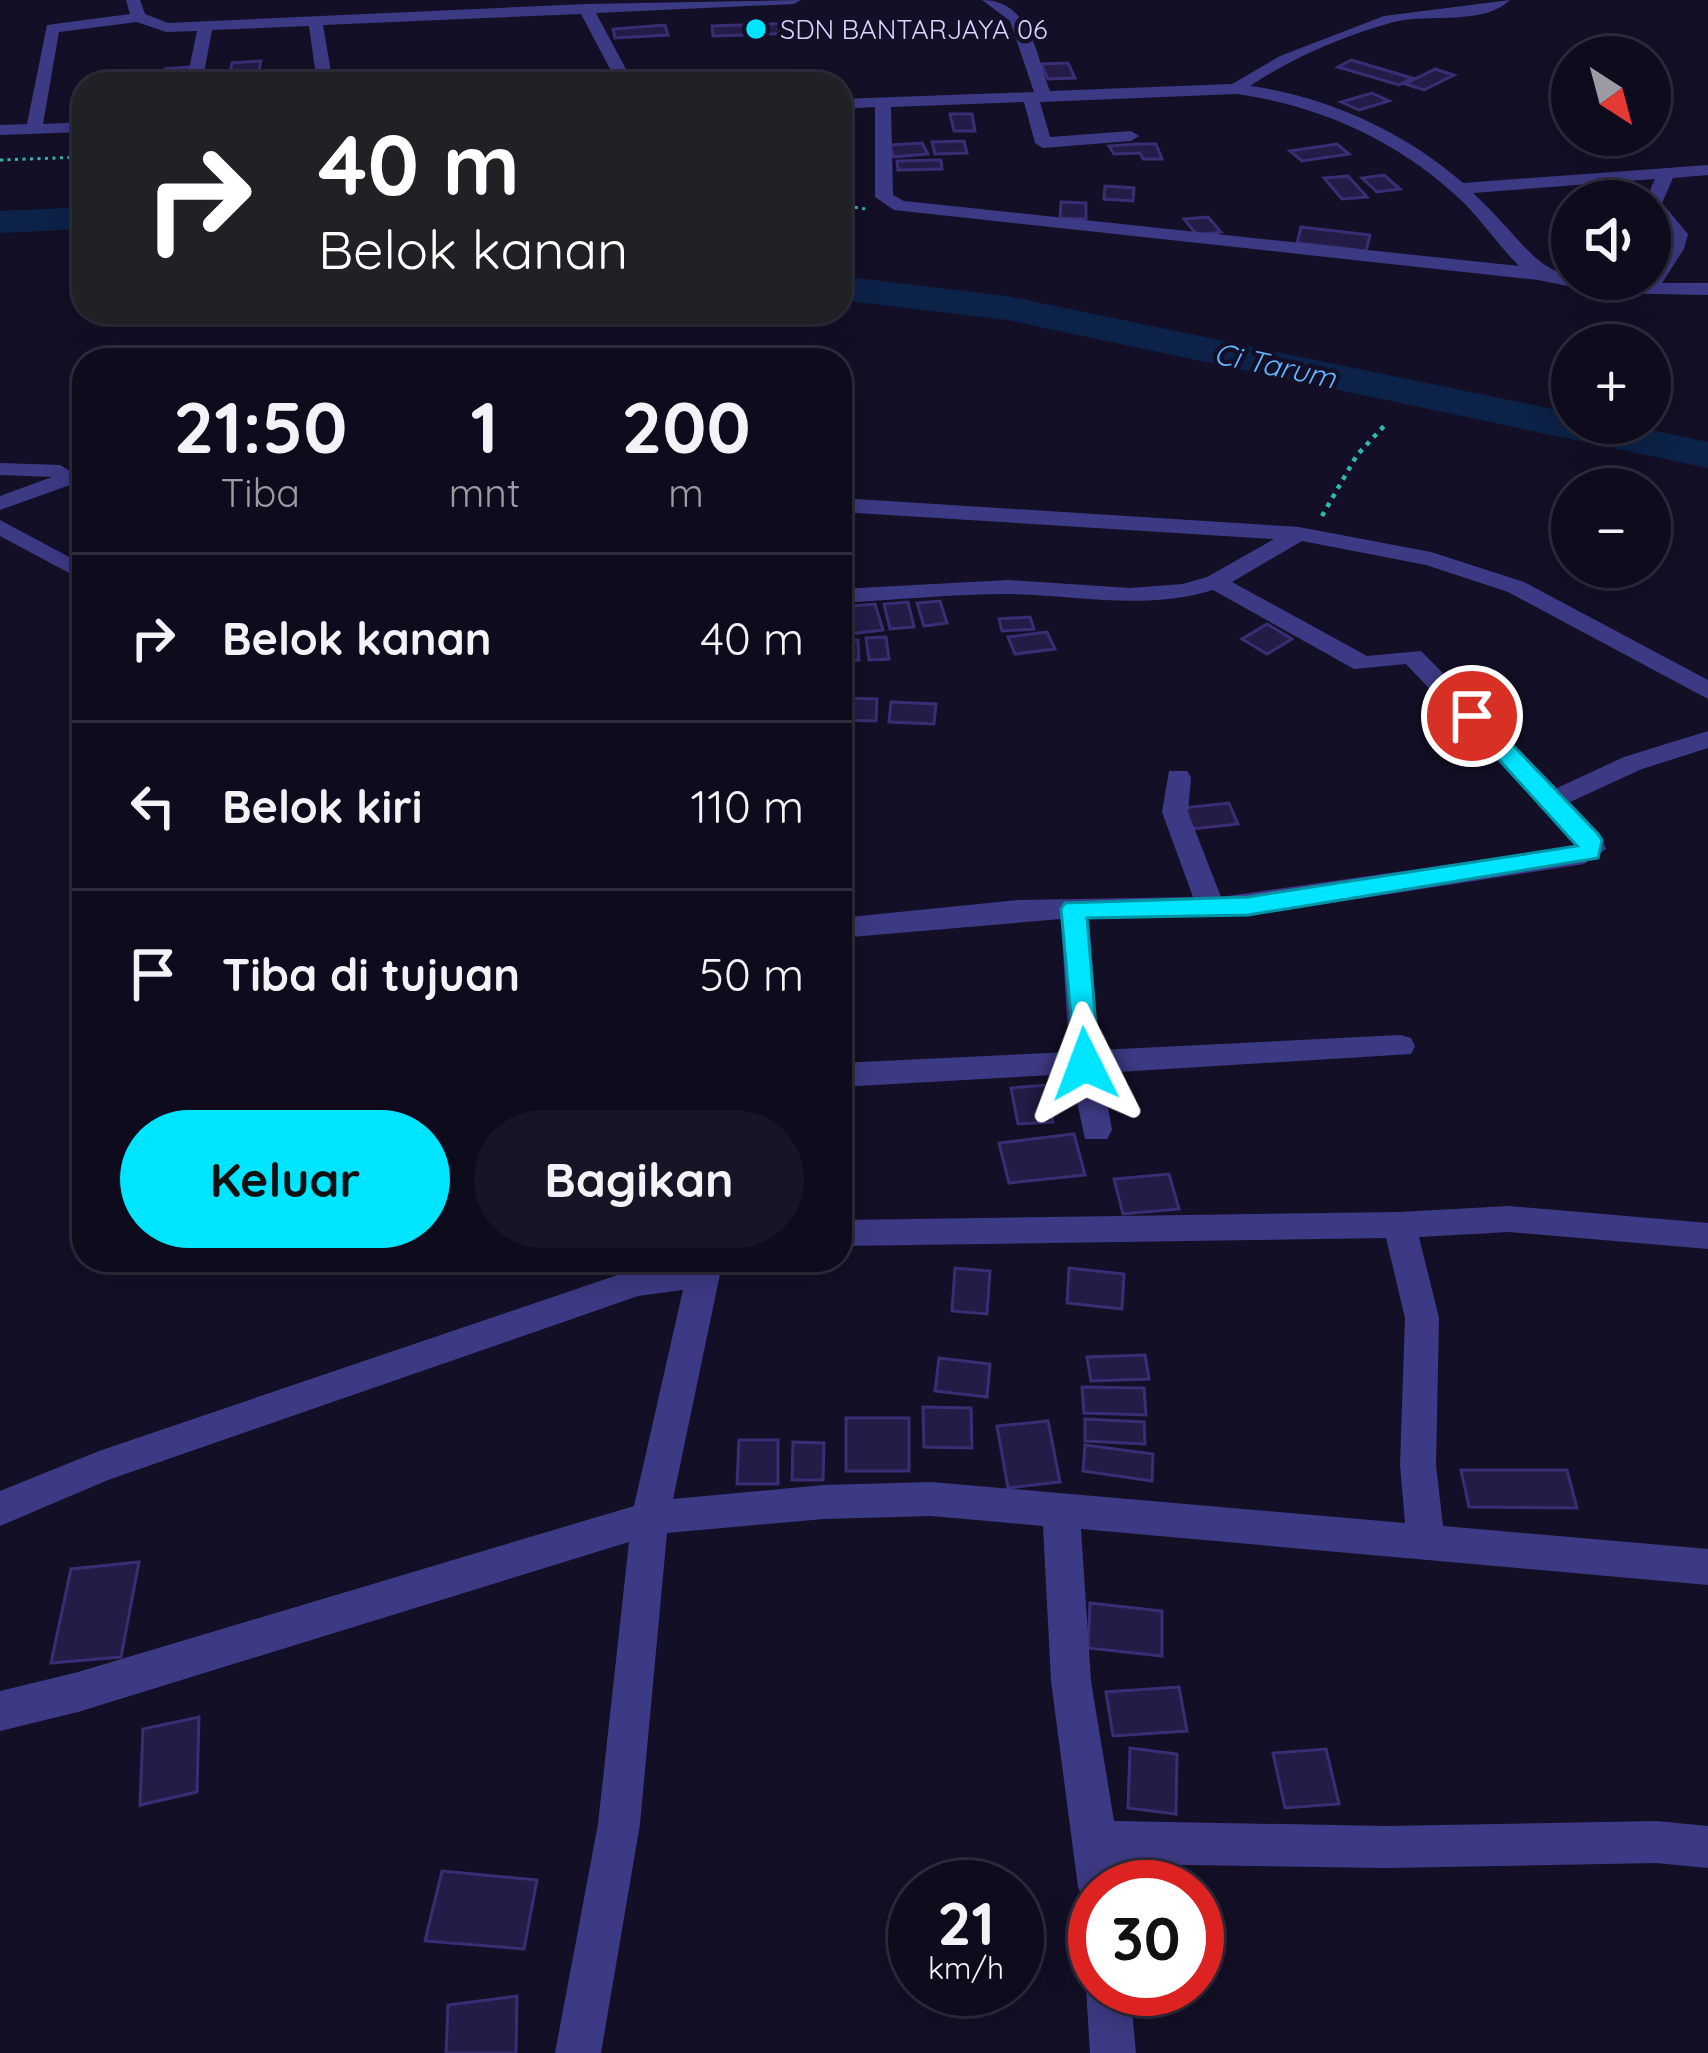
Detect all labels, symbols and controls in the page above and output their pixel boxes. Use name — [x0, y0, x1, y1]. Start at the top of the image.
place label: SDN BANTARJAYA 06 — [780, 12, 1048, 46]
marker: SDN BANTARJAYA 06 — [743, 16, 769, 42]
north arrow — [1551, 36, 1671, 156]
map controls — [1551, 36, 1671, 588]
text: 40 m — [318, 111, 520, 216]
icon: right — [120, 120, 276, 276]
button: sound — [1551, 180, 1671, 300]
text: Belok kanan — [318, 215, 628, 283]
button: + — [1551, 324, 1671, 444]
water label: Ci Tarum — [1211, 334, 1340, 397]
text: 21:50 — [173, 381, 348, 471]
text: 1 — [470, 381, 498, 471]
text: 200 — [621, 381, 751, 471]
text: Tiba — [221, 468, 300, 517]
text: mnt — [449, 468, 520, 517]
text: m — [668, 468, 704, 517]
button: − — [1551, 468, 1671, 588]
icon: right — [120, 605, 186, 671]
text: Belok kanan — [222, 610, 492, 666]
text: 40 m — [700, 610, 804, 666]
pin — [1421, 665, 1523, 767]
icon: arrive — [1439, 683, 1505, 749]
icon: left — [120, 773, 186, 839]
text: Belok kiri — [222, 778, 422, 834]
text: 110 m — [691, 778, 804, 834]
icon: arrive — [120, 941, 186, 1007]
text: Tiba di tujuan — [222, 946, 520, 1002]
text: 50 m — [699, 946, 804, 1002]
position arrow — [1022, 1001, 1148, 1127]
button: Keluar — [120, 1110, 450, 1248]
button: Bagikan — [474, 1110, 804, 1248]
speed limit sign: 30 — [1068, 1860, 1224, 2016]
text: 21 — [937, 1885, 995, 1960]
text: km/h — [928, 1949, 1004, 1987]

